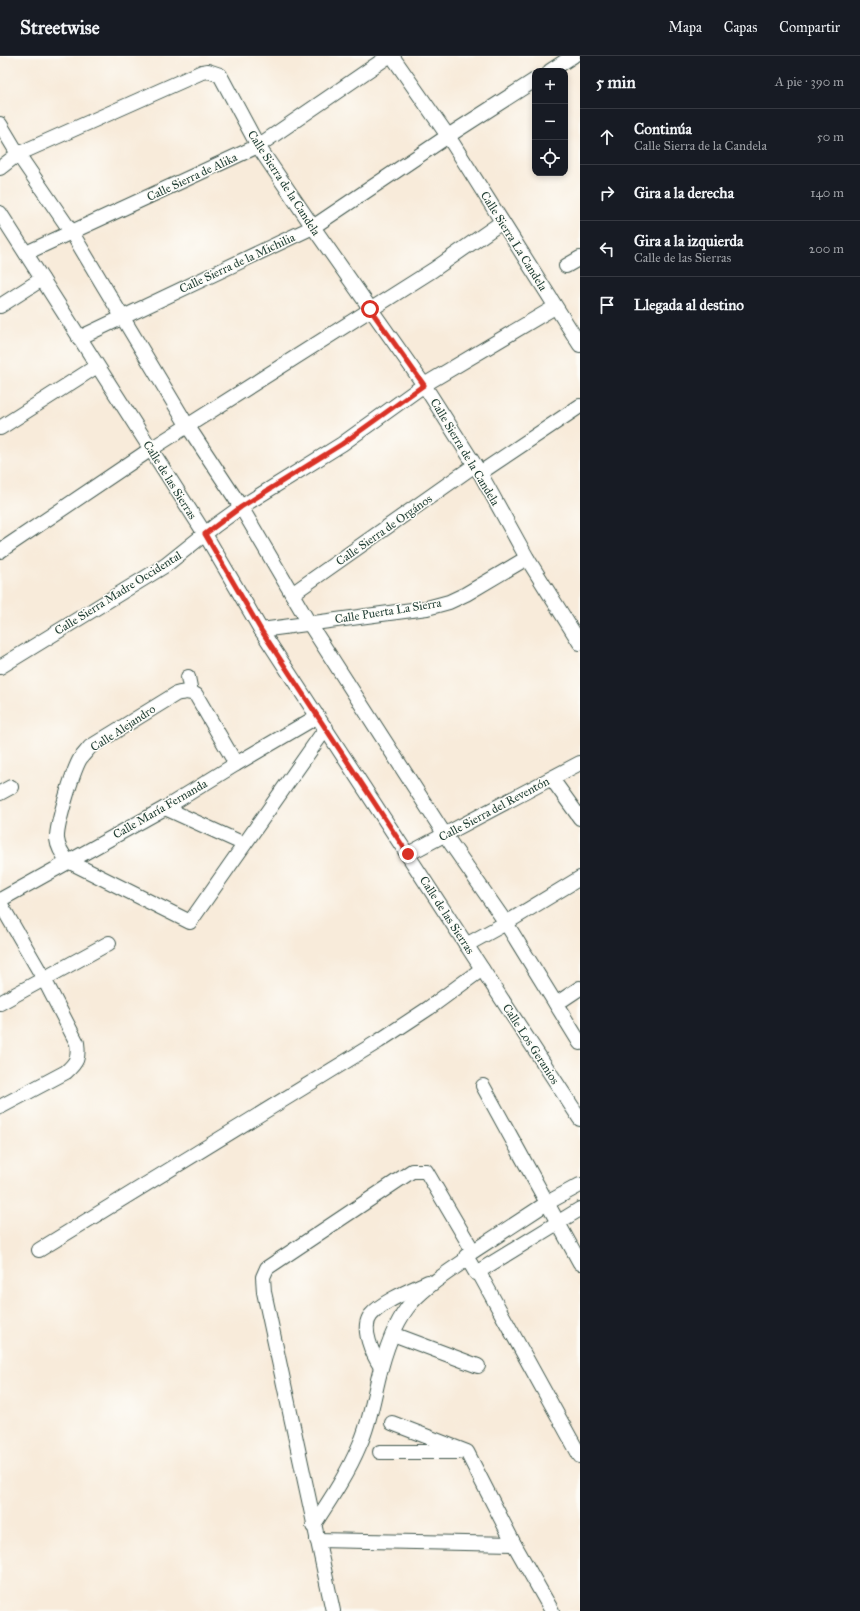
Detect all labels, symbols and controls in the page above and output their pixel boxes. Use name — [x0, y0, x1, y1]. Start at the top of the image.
text: Streetwise — [20, 16, 100, 39]
text: Mapa — [669, 19, 702, 36]
text: Capas — [724, 19, 757, 36]
text: Compartir — [779, 19, 840, 36]
map controls — [532, 68, 568, 176]
button: + — [532, 68, 568, 104]
text: 5 min — [596, 72, 636, 93]
text: A pie · 390 m — [775, 74, 844, 90]
button: − — [532, 104, 568, 140]
text: Continúa — [634, 120, 692, 138]
icon: ahead — [596, 126, 618, 148]
street label: Calle Sierra de la Candela — [245, 128, 324, 239]
text: 50 m — [817, 129, 844, 145]
text: Calle Sierra de la Candela — [634, 138, 767, 154]
button: locate — [532, 140, 568, 176]
street label: Calle Sierra de Alika — [145, 150, 240, 204]
icon: right — [596, 182, 618, 204]
text: Gira a la derecha — [634, 184, 734, 202]
text: 140 m — [810, 185, 844, 201]
street label: Calle Sierra La Candela — [478, 189, 551, 294]
street label: Calle Sierra de la Michilia — [177, 230, 298, 296]
text: Gira a la izquierda — [634, 232, 743, 250]
icon: left — [596, 238, 618, 260]
text: 200 m — [809, 241, 844, 257]
text: Calle de las Sierras — [634, 250, 731, 266]
icon: arrive — [596, 294, 618, 316]
text: Llegada al destino — [634, 296, 744, 314]
route start — [361, 300, 379, 318]
street label: Calle Sierra de la Candela — [427, 396, 503, 509]
street label: Calle de las Sierras — [140, 438, 200, 522]
street label: Calle Sierra de Orgános — [333, 492, 435, 569]
street label: Calle Sierra Madre Occidental — [52, 548, 185, 638]
street label: Calle Puerta La Sierra — [334, 596, 443, 626]
street label: Calle Alejandro — [88, 702, 158, 754]
street label: Calle Sierra del Reventón — [436, 774, 552, 844]
street label: Calle María Fernanda — [110, 776, 210, 842]
route end — [399, 845, 417, 863]
street label: Calle de las Sierras — [417, 874, 477, 956]
street label: Calle Los Geranios — [500, 1001, 562, 1087]

